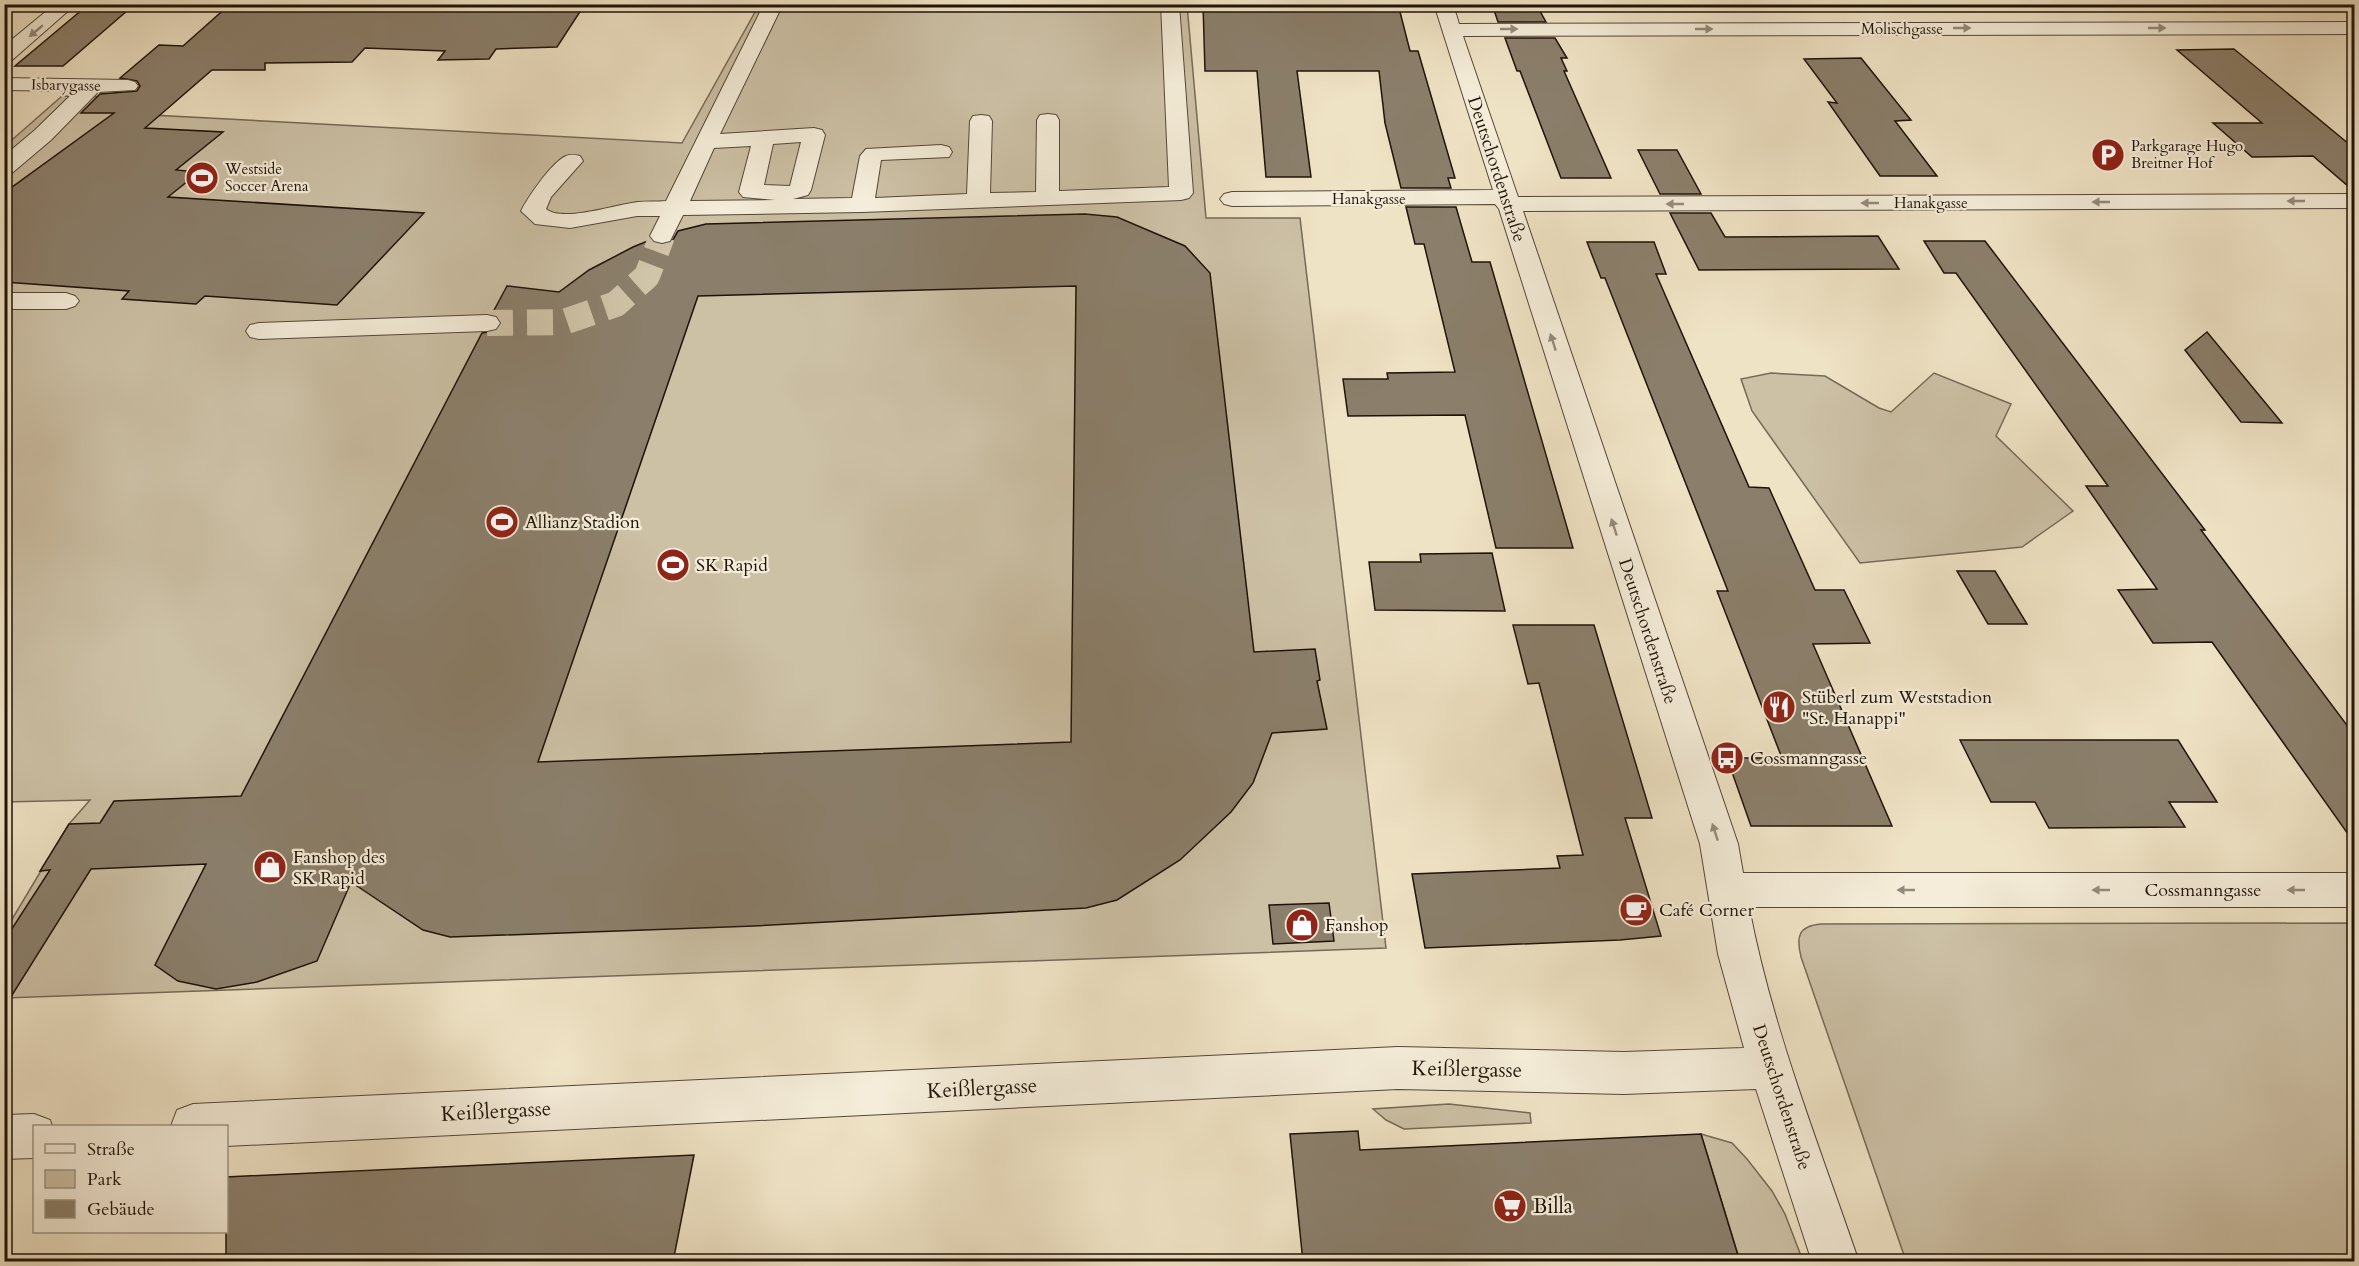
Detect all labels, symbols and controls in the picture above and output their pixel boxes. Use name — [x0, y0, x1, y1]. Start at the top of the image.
street label: Molischgasse — [1861, 19, 1943, 39]
one-way arrow — [1952, 23, 1971, 33]
one-way arrow — [2147, 23, 2166, 33]
one-way arrow — [29, 24, 44, 37]
one-way arrow — [1499, 24, 1518, 34]
one-way arrow — [1694, 24, 1713, 34]
street label: Isbarygasse — [31, 74, 101, 96]
street label: Deutschordenstraße — [1461, 93, 1532, 245]
place label: Parkgarage Hugo Breitner Hof — [2131, 136, 2243, 173]
parking icon: Parkgarage Hugo Breitner Hof — [2090, 137, 2126, 173]
place label: Westside Soccer Arena — [224, 159, 309, 196]
sports icon: Westside Soccer Arena — [184, 160, 220, 196]
street label: Hanakgasse — [1332, 189, 1406, 209]
street label: Hanakgasse — [1894, 193, 1968, 213]
one-way arrow — [2287, 196, 2306, 206]
one-way arrow — [1860, 198, 1879, 208]
one-way arrow — [2092, 198, 2111, 207]
one-way arrow — [1665, 199, 1684, 209]
one-way arrow — [1548, 333, 1557, 351]
sports icon: Allianz Stadion — [484, 504, 520, 540]
place label: Allianz Stadion — [525, 510, 641, 535]
one-way arrow — [1609, 518, 1618, 536]
sports icon: SK Rapid — [655, 547, 691, 583]
place label: SK Rapid — [696, 553, 768, 578]
street label: Deutschordenstraße — [1612, 555, 1683, 707]
place label: Stüberl zum Weststadion "St. Hanappi" — [1802, 685, 1993, 731]
restaurant icon: Stüberl zum Weststadion "St. Hanappi" — [1761, 689, 1797, 725]
bus stop icon: Cossmanngasse — [1709, 740, 1745, 776]
place label: Cossmanngasse — [1750, 746, 1867, 771]
one-way arrow — [1709, 823, 1719, 841]
place label: Fanshop des SK Rapid — [293, 845, 385, 891]
shop icon: Fanshop des SK Rapid — [252, 849, 288, 885]
street label: Cossmanngasse — [2144, 878, 2262, 903]
one-way arrow — [1897, 885, 1916, 895]
one-way arrow — [2092, 885, 2111, 895]
one-way arrow — [2287, 885, 2306, 895]
cafe icon: Café Corner — [1618, 892, 1654, 928]
place label: Café Corner — [1659, 898, 1754, 923]
shop icon: Fanshop — [1284, 907, 1320, 943]
place label: Fanshop — [1325, 913, 1388, 938]
street label: Deutschordenstraße — [1746, 1021, 1817, 1173]
street label: Keißlergasse — [1411, 1054, 1523, 1085]
street label: Keißlergasse — [926, 1071, 1038, 1106]
street label: Keißlergasse — [440, 1094, 552, 1129]
legend — [33, 1125, 228, 1233]
text: Straße — [87, 1137, 135, 1162]
text: Park — [87, 1167, 122, 1192]
supermarket icon: Billa — [1492, 1188, 1528, 1224]
place label: Billa — [1533, 1192, 1573, 1221]
text: Gebäude — [87, 1197, 155, 1222]

